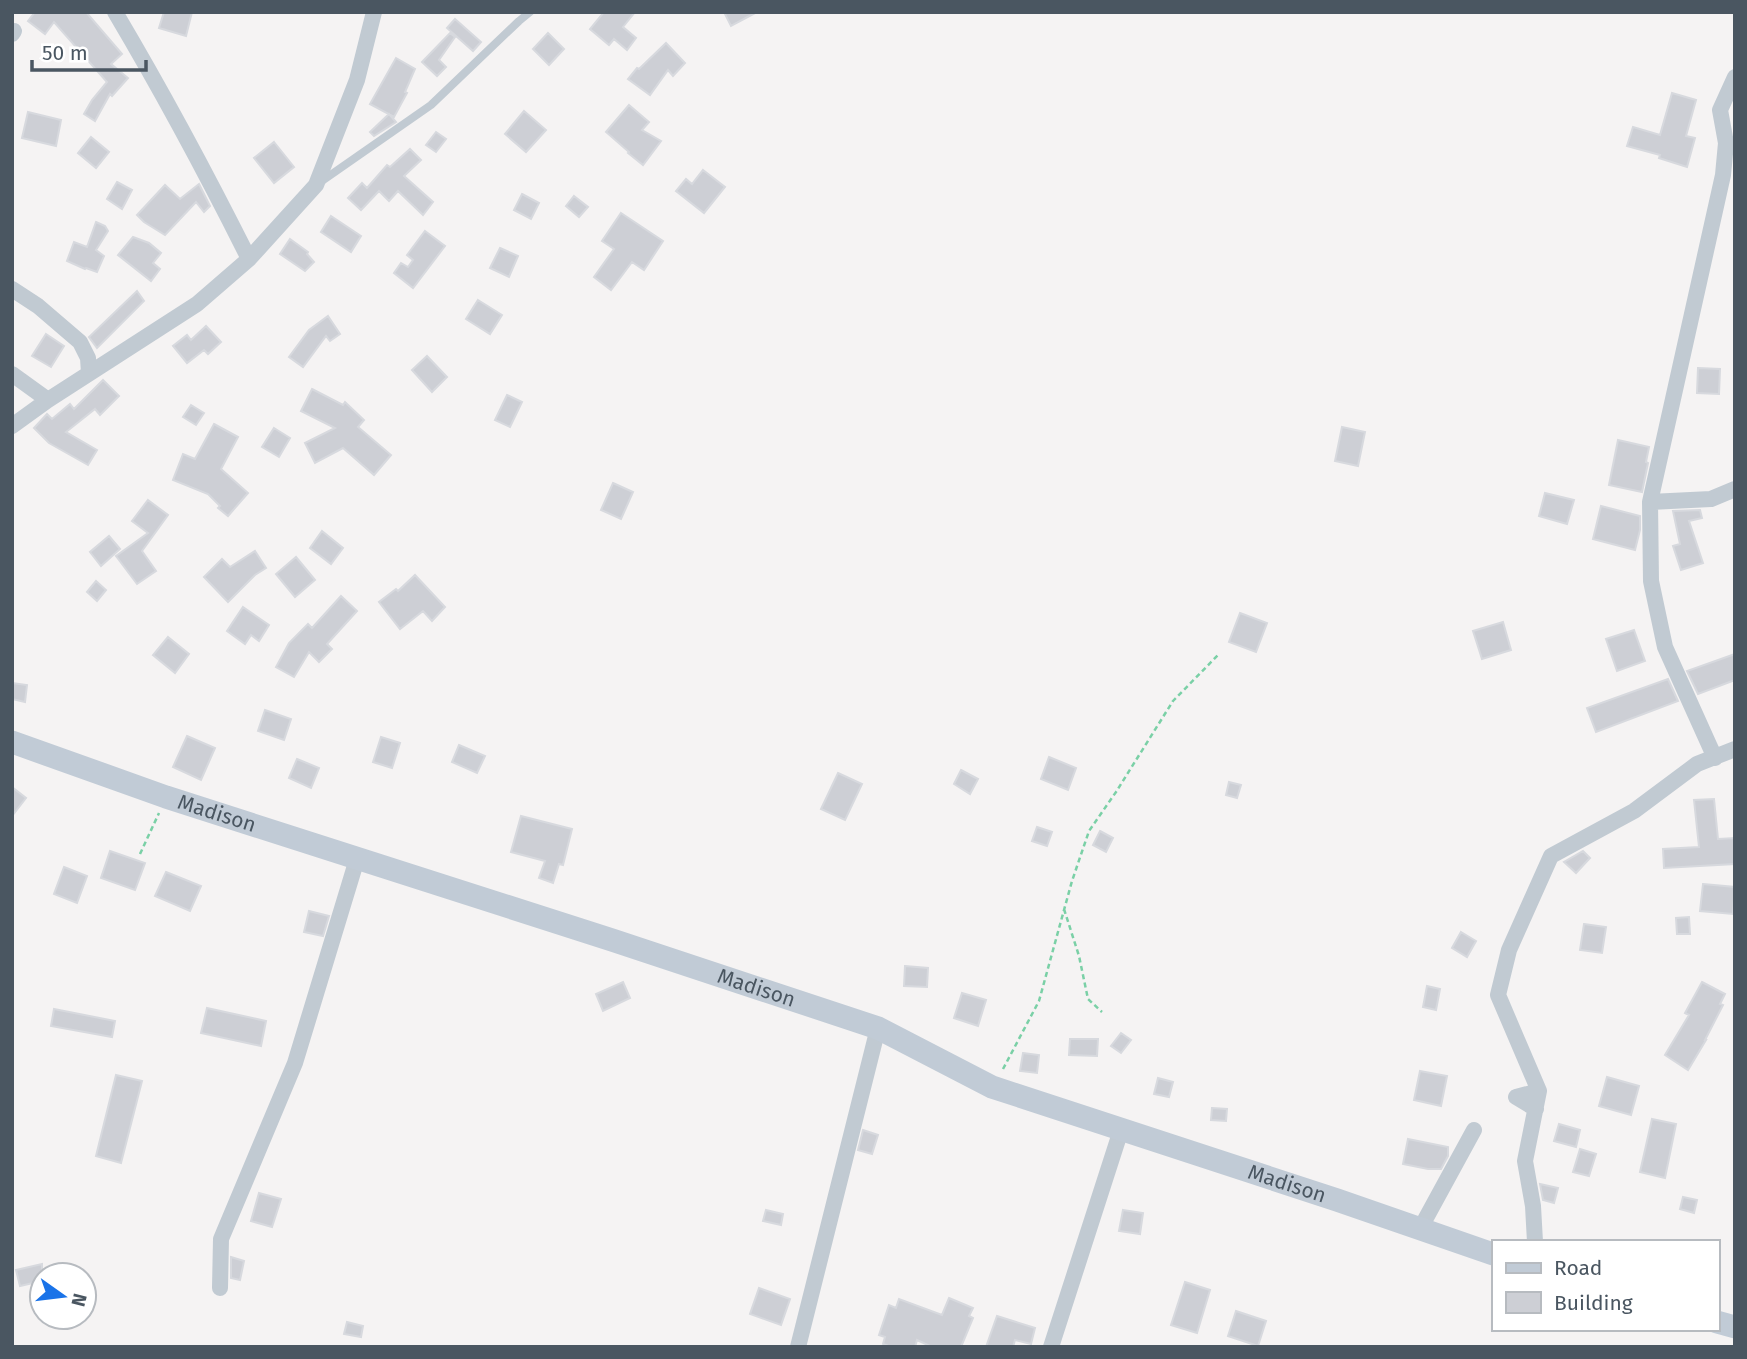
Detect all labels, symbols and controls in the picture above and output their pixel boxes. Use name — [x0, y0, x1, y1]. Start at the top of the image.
scale bar — [32, 28, 145, 72]
text: 50 m — [42, 40, 88, 66]
street label: Madison — [175, 789, 259, 838]
street label: Madison — [714, 963, 799, 1013]
street label: Madison — [1245, 1159, 1330, 1209]
legend — [1492, 1240, 1719, 1331]
text: Road — [1554, 1255, 1602, 1281]
north arrow — [28, 1261, 98, 1331]
text: Building — [1554, 1290, 1633, 1316]
text: N — [66, 1291, 92, 1309]

